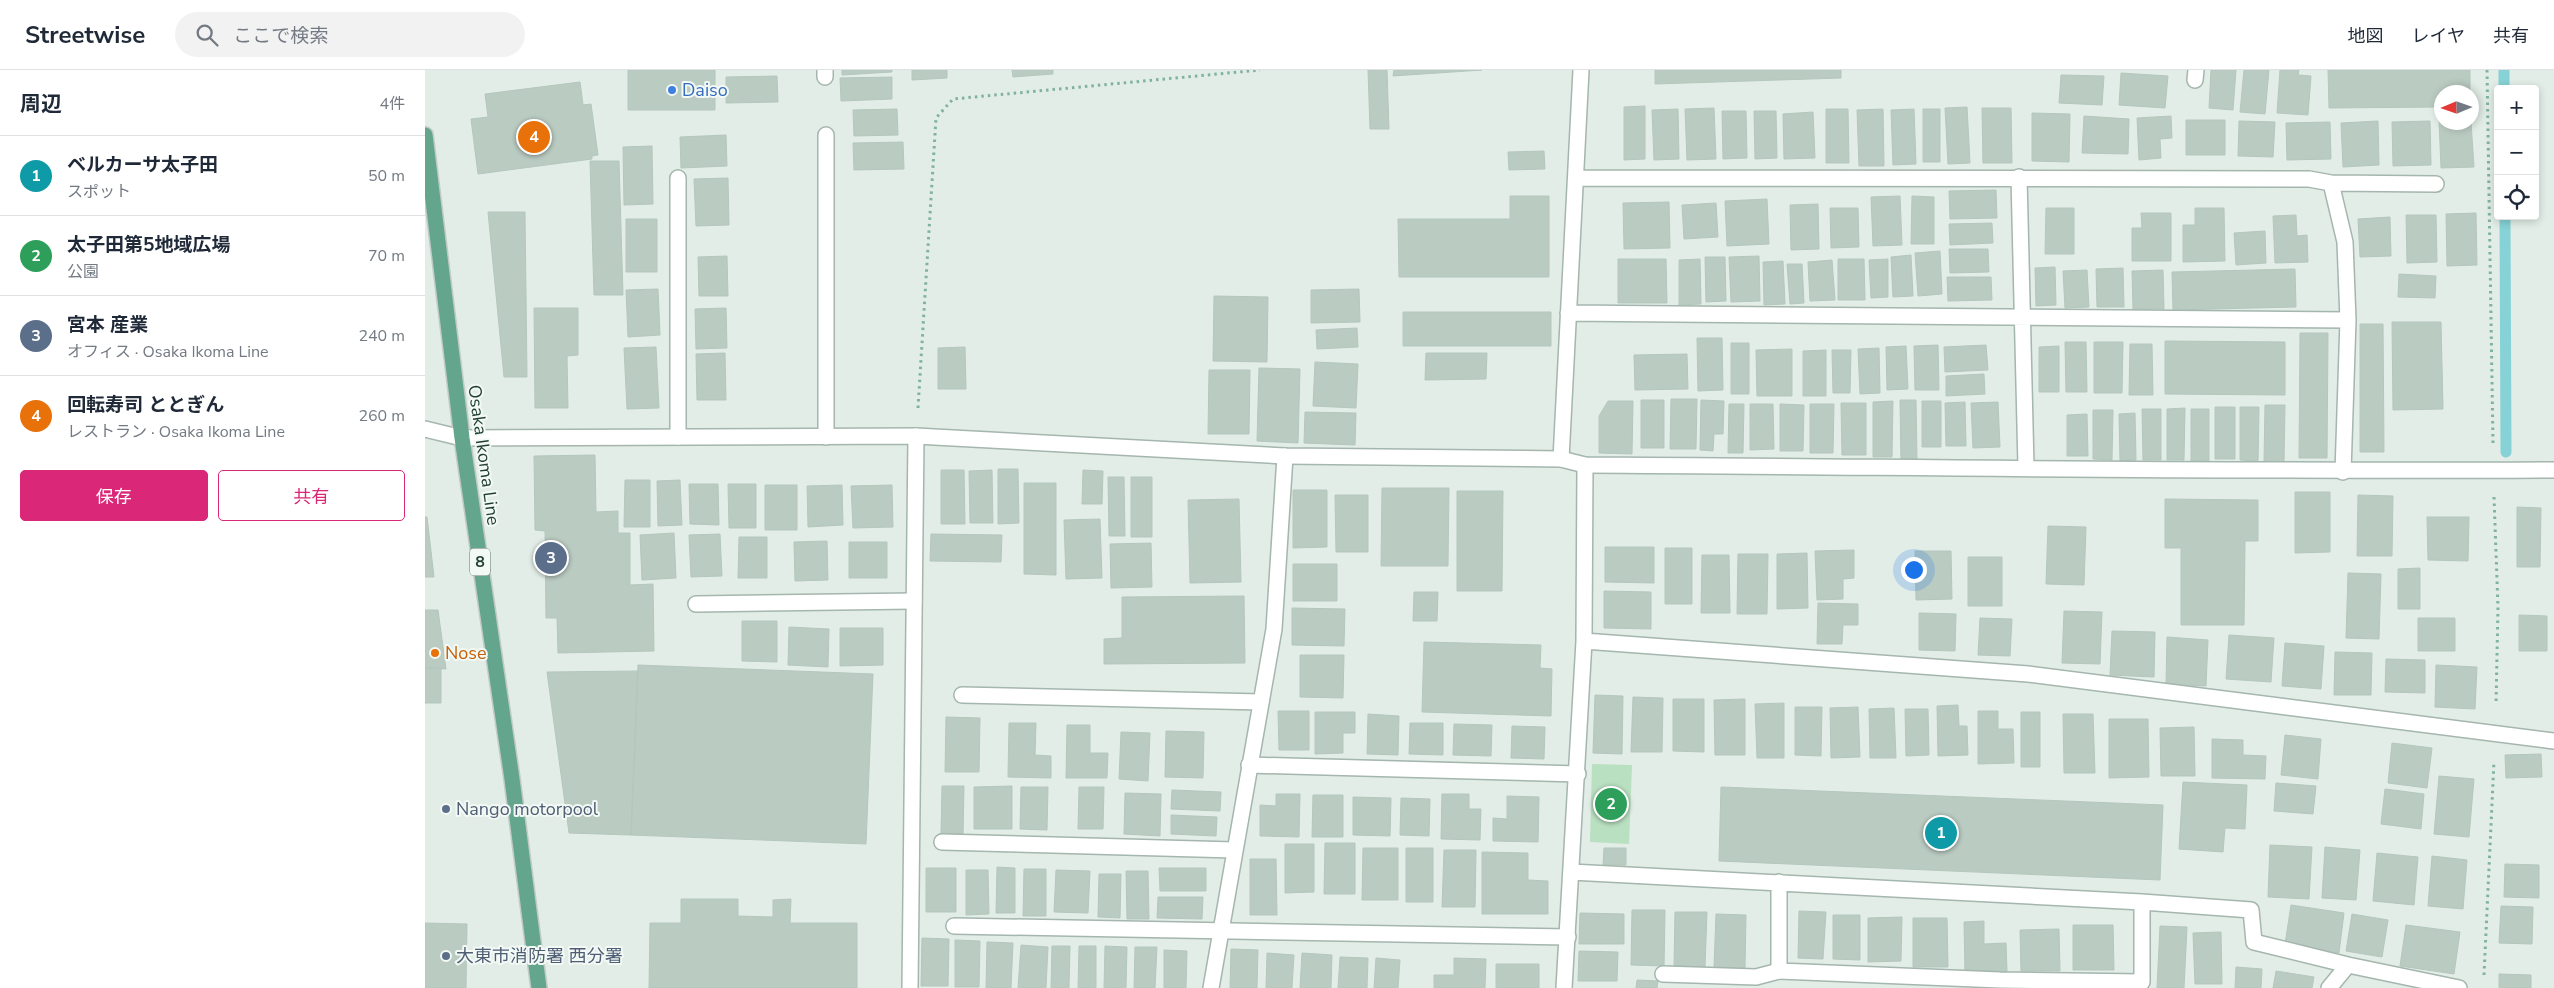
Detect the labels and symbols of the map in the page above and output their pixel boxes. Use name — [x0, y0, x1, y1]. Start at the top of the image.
place label: Daiso — [682, 78, 728, 102]
marker: Daiso — [666, 84, 678, 96]
north arrow — [2434, 85, 2479, 130]
pin: 4 — [518, 118, 550, 156]
street label: Osaka Ikoma Line — [462, 383, 506, 527]
pin: 3 — [535, 539, 567, 577]
road number: 8 — [470, 548, 490, 576]
your location — [1901, 557, 1927, 583]
place label: Nose — [445, 641, 487, 665]
marker: Nose — [429, 647, 441, 659]
pin: 2 — [1595, 785, 1627, 823]
place label: Nango motorpool — [456, 797, 599, 821]
marker: Nango motorpool — [440, 803, 452, 815]
pin: 1 — [1925, 814, 1957, 852]
place label: 大東市消防署 西分署 — [456, 944, 623, 968]
marker: 大東市消防署 西分署 — [440, 950, 452, 962]

